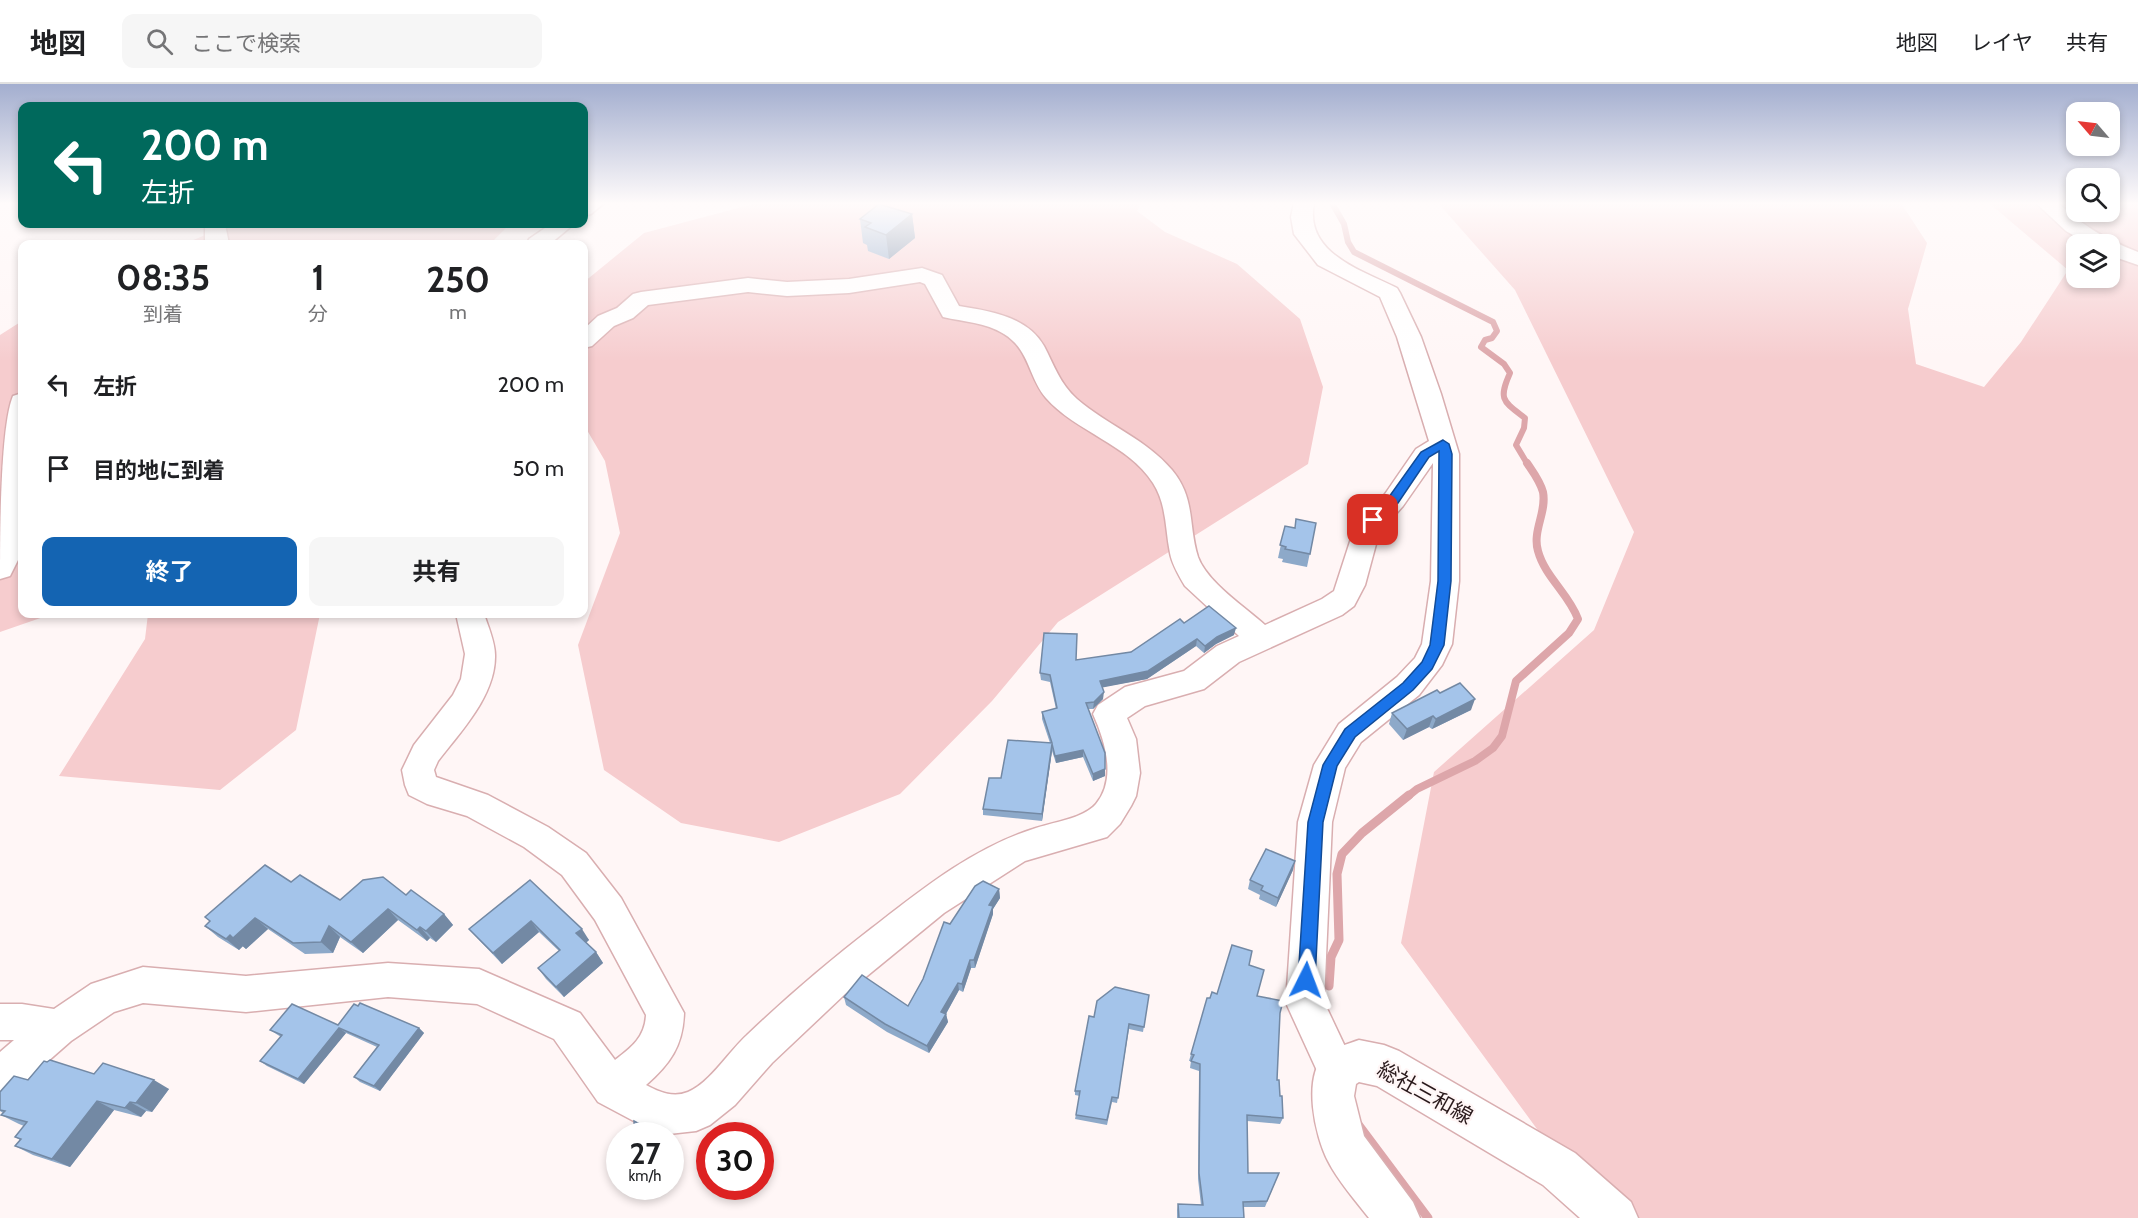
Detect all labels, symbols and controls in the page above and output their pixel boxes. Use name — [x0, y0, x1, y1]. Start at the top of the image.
search box — [122, 14, 542, 68]
icon: search — [143, 25, 176, 58]
text: 地図 — [30, 26, 86, 60]
text: ここで検索 — [191, 30, 301, 57]
text: 地図 — [1896, 30, 1938, 55]
text: レイヤ — [1971, 30, 2033, 55]
text: 共有 — [2066, 30, 2108, 55]
north arrow — [2066, 102, 2120, 156]
map controls — [2066, 102, 2120, 288]
text: 200 m — [141, 119, 268, 171]
icon: left — [42, 126, 120, 204]
button: search — [2066, 168, 2120, 222]
text: 左折 — [141, 176, 195, 209]
button: layers — [2066, 234, 2120, 288]
text: 08:35 — [116, 255, 210, 299]
text: 1 — [311, 255, 325, 299]
text: 250 — [426, 257, 490, 301]
text: m — [449, 300, 467, 324]
text: 到着 — [143, 302, 183, 326]
text: 分 — [308, 302, 328, 326]
icon: left — [42, 368, 75, 401]
text: 200 m — [498, 371, 564, 398]
text: 左折 — [93, 373, 137, 400]
icon: arrive — [42, 452, 75, 485]
text: 50 m — [512, 455, 564, 482]
text: 目的地に到着 — [93, 457, 225, 484]
pin — [1347, 494, 1398, 545]
icon: arrive — [1356, 503, 1389, 536]
button: 終了 — [42, 537, 297, 606]
button: 共有 — [309, 537, 564, 606]
position arrow — [1274, 948, 1338, 1012]
street label: 総社三和線 — [1373, 1056, 1477, 1129]
speed limit sign: 30 — [696, 1122, 774, 1200]
text: 27 — [629, 1135, 661, 1172]
text: km/h — [629, 1167, 661, 1185]

